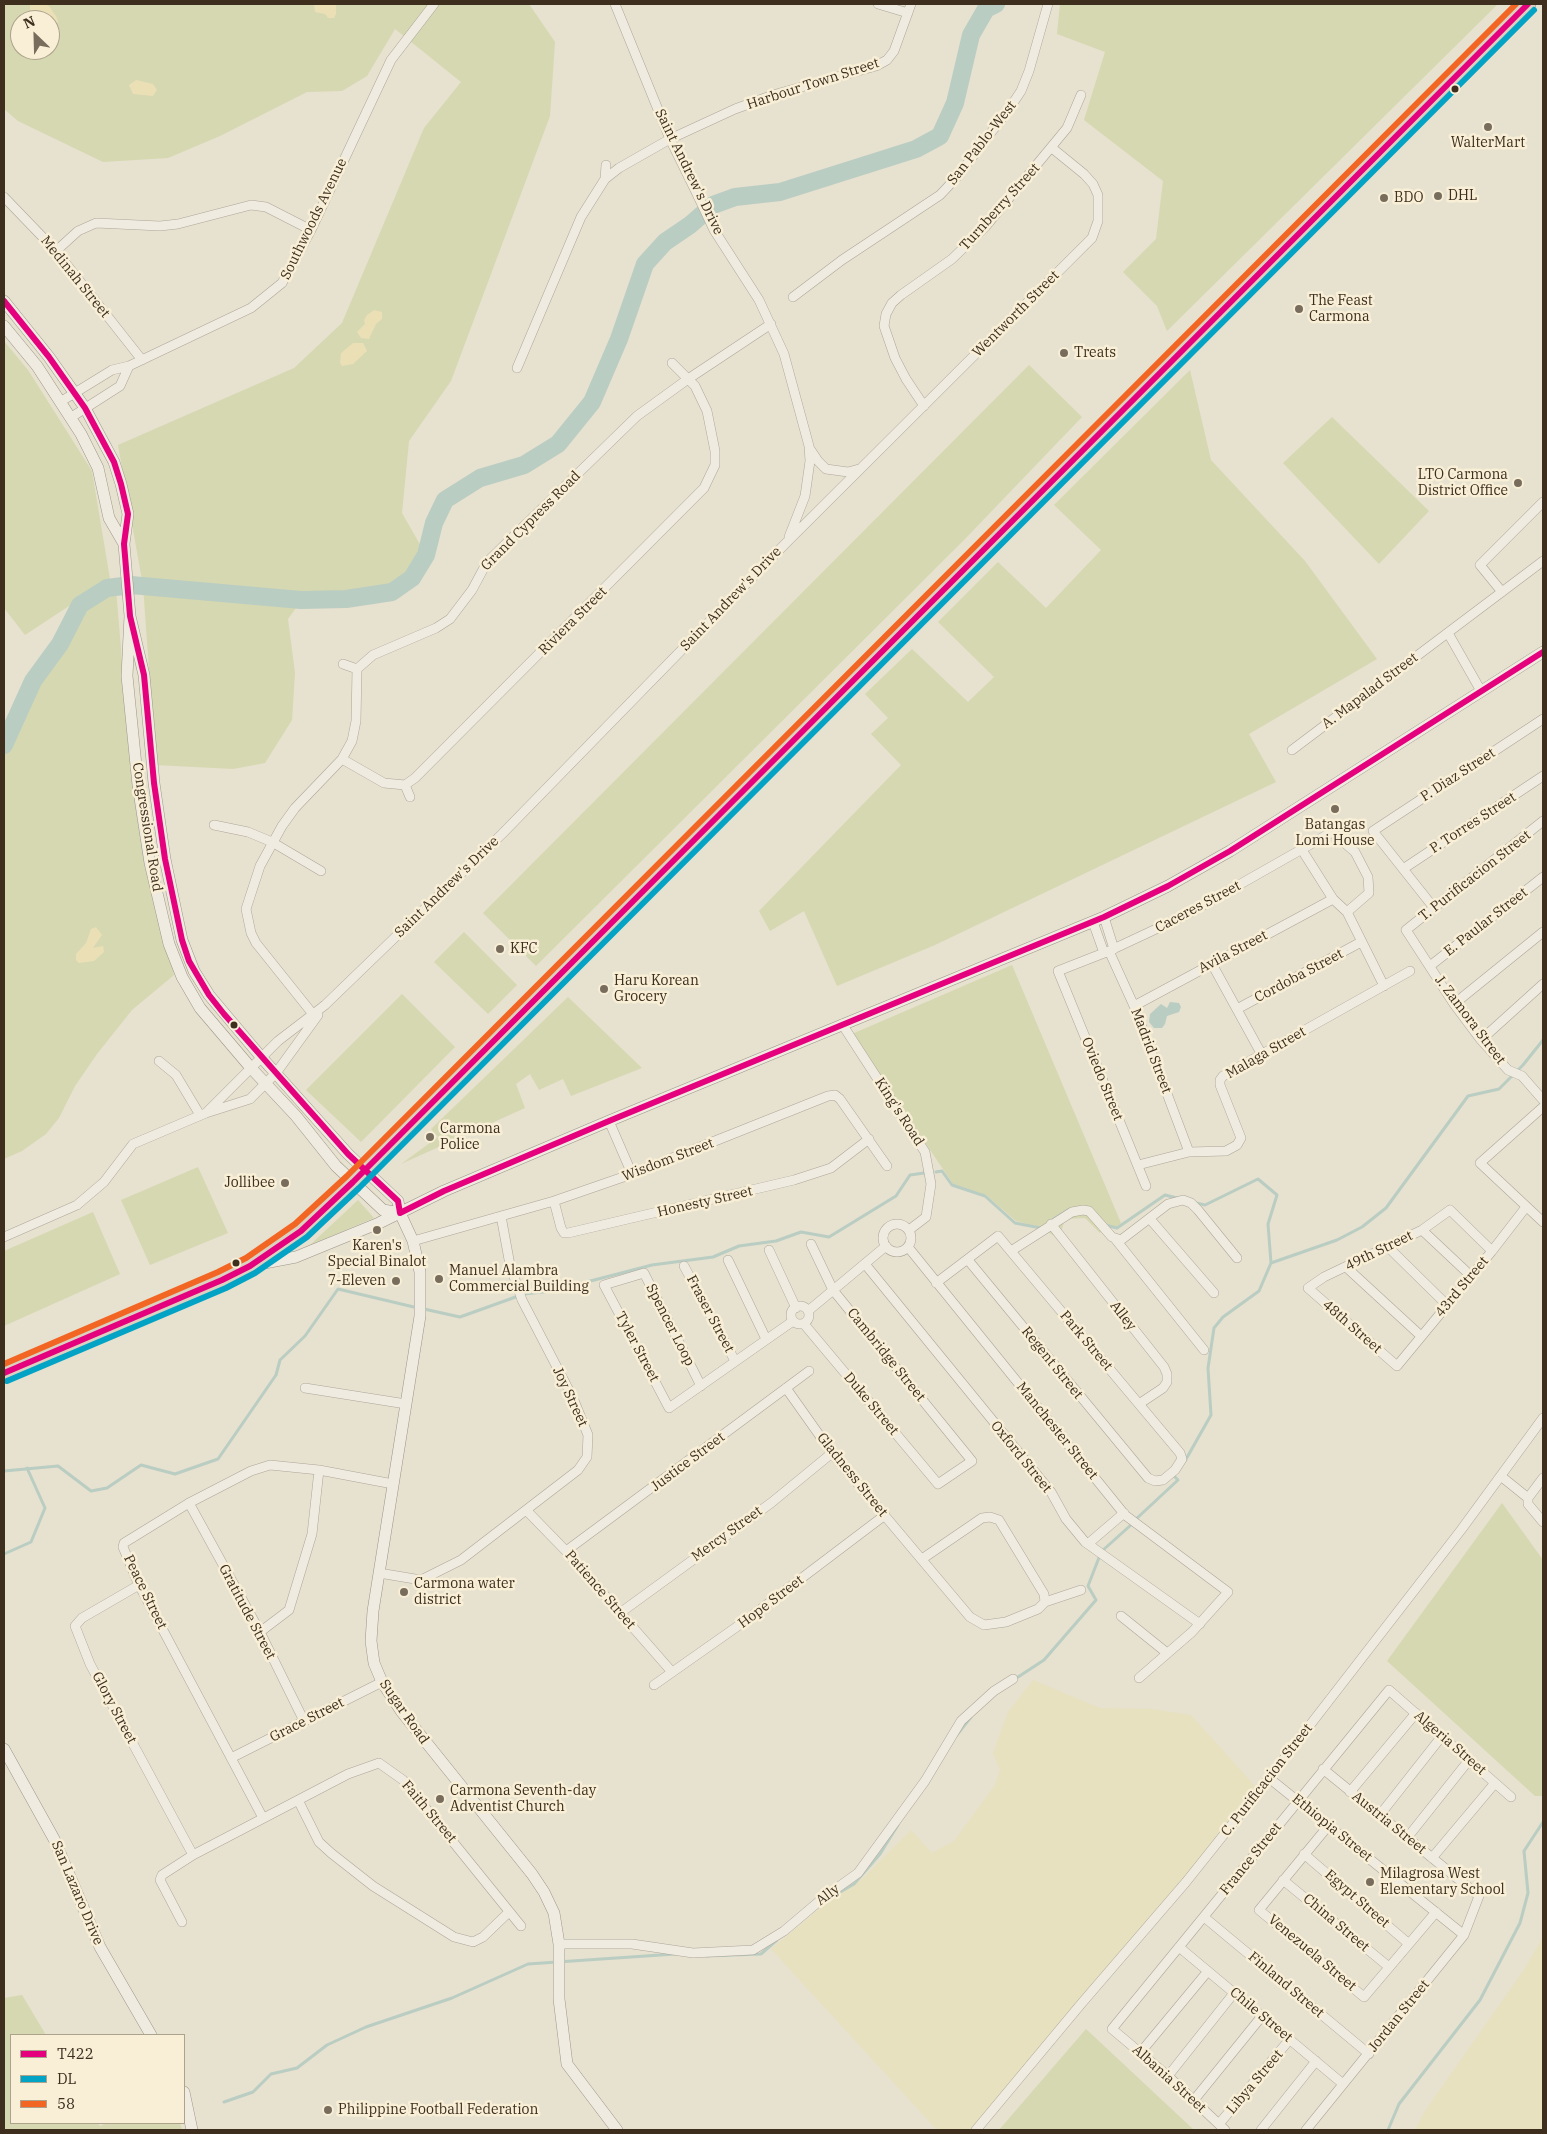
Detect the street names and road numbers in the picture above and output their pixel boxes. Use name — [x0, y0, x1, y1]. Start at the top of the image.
street label: Harbour Town Street — [745, 55, 881, 113]
street label: San Pablo-West — [944, 98, 1020, 188]
street label: Saint Andrew's Drive — [651, 106, 727, 238]
street label: Southwoods Avenue — [277, 156, 351, 282]
street label: Turnberry Street — [956, 160, 1044, 254]
street label: Medinah Street — [37, 233, 113, 321]
street label: Wentworth Street — [969, 267, 1063, 361]
street label: Grand Cypress Road — [478, 468, 584, 574]
street label: Saint Andrew's Drive — [677, 543, 785, 655]
street label: Riviera Street — [535, 583, 611, 659]
street label: A. Mapalad Street — [1319, 649, 1421, 733]
street label: P. Diaz Street — [1418, 745, 1498, 805]
street label: Congressional Road — [129, 761, 165, 893]
street label: P. Torres Street — [1427, 789, 1519, 857]
street label: T. Purificacion Street — [1416, 827, 1534, 925]
street label: Saint Andrew's Drive — [391, 833, 503, 941]
street label: Caceres Street — [1152, 877, 1244, 937]
street label: E. Paular Street — [1441, 884, 1531, 960]
street label: Avila Street — [1196, 927, 1270, 977]
street label: Cordoba Street — [1252, 946, 1346, 1006]
street label: J. Zamora Street — [1431, 972, 1509, 1068]
street label: Madrid Street — [1127, 1006, 1175, 1096]
street label: Malaga Street — [1223, 1023, 1309, 1083]
street label: Oviedo Street — [1078, 1035, 1126, 1123]
street label: King's Road — [871, 1075, 927, 1149]
street label: Wisdom Street — [620, 1135, 716, 1185]
street label: Honesty Street — [656, 1183, 754, 1221]
street label: 49th Street — [1342, 1227, 1416, 1275]
street label: 43rd Street — [1432, 1253, 1492, 1321]
street label: Fraser Street — [683, 1272, 737, 1356]
street label: Spencer Loop — [642, 1281, 698, 1369]
street label: 48th Street — [1319, 1297, 1385, 1357]
street label: Alley — [1106, 1298, 1140, 1334]
street label: Cambridge Street — [843, 1305, 929, 1405]
street label: Park Street — [1056, 1308, 1116, 1374]
street label: Tyler Street — [611, 1309, 663, 1385]
street label: Regent Street — [1018, 1323, 1086, 1403]
street label: Joy Street — [549, 1364, 591, 1430]
street label: Duke Street — [840, 1369, 902, 1439]
street label: Manchester Street — [1013, 1379, 1101, 1483]
street label: Oxford Street — [987, 1418, 1055, 1496]
street label: Justice Street — [648, 1429, 728, 1495]
street label: Gladness Street — [813, 1430, 891, 1520]
street label: Mercy Street — [688, 1503, 766, 1565]
street label: Patience Street — [561, 1547, 639, 1633]
street label: Peace Street — [120, 1552, 170, 1632]
street label: Gratitude Street — [215, 1562, 279, 1662]
street label: Hope Street — [735, 1572, 807, 1632]
street label: Glory Street — [88, 1669, 140, 1747]
street label: Sugar Road — [376, 1676, 432, 1748]
street label: Grace Street — [267, 1694, 347, 1746]
street label: Algeria Street — [1411, 1707, 1489, 1779]
street label: C. Purificacion Street — [1218, 1720, 1316, 1840]
street label: Faith Street — [398, 1777, 460, 1847]
street label: Austria Street — [1349, 1788, 1429, 1858]
street label: Ethiopia Street — [1289, 1791, 1375, 1865]
street label: France Street — [1217, 1819, 1285, 1899]
street label: San Lazaro Drive — [47, 1838, 107, 1948]
street label: Egypt Street — [1321, 1866, 1393, 1932]
street label: Ally — [813, 1881, 843, 1909]
street label: China Street — [1299, 1890, 1373, 1956]
street label: Venezuela Street — [1264, 1911, 1360, 1995]
street label: Finland Street — [1245, 1948, 1327, 2022]
street label: Jordan Street — [1365, 1977, 1433, 2055]
street label: Chile Street — [1226, 1984, 1296, 2046]
street label: Albania Street — [1129, 2042, 1209, 2116]
street label: Libya Street — [1223, 2047, 1287, 2117]

